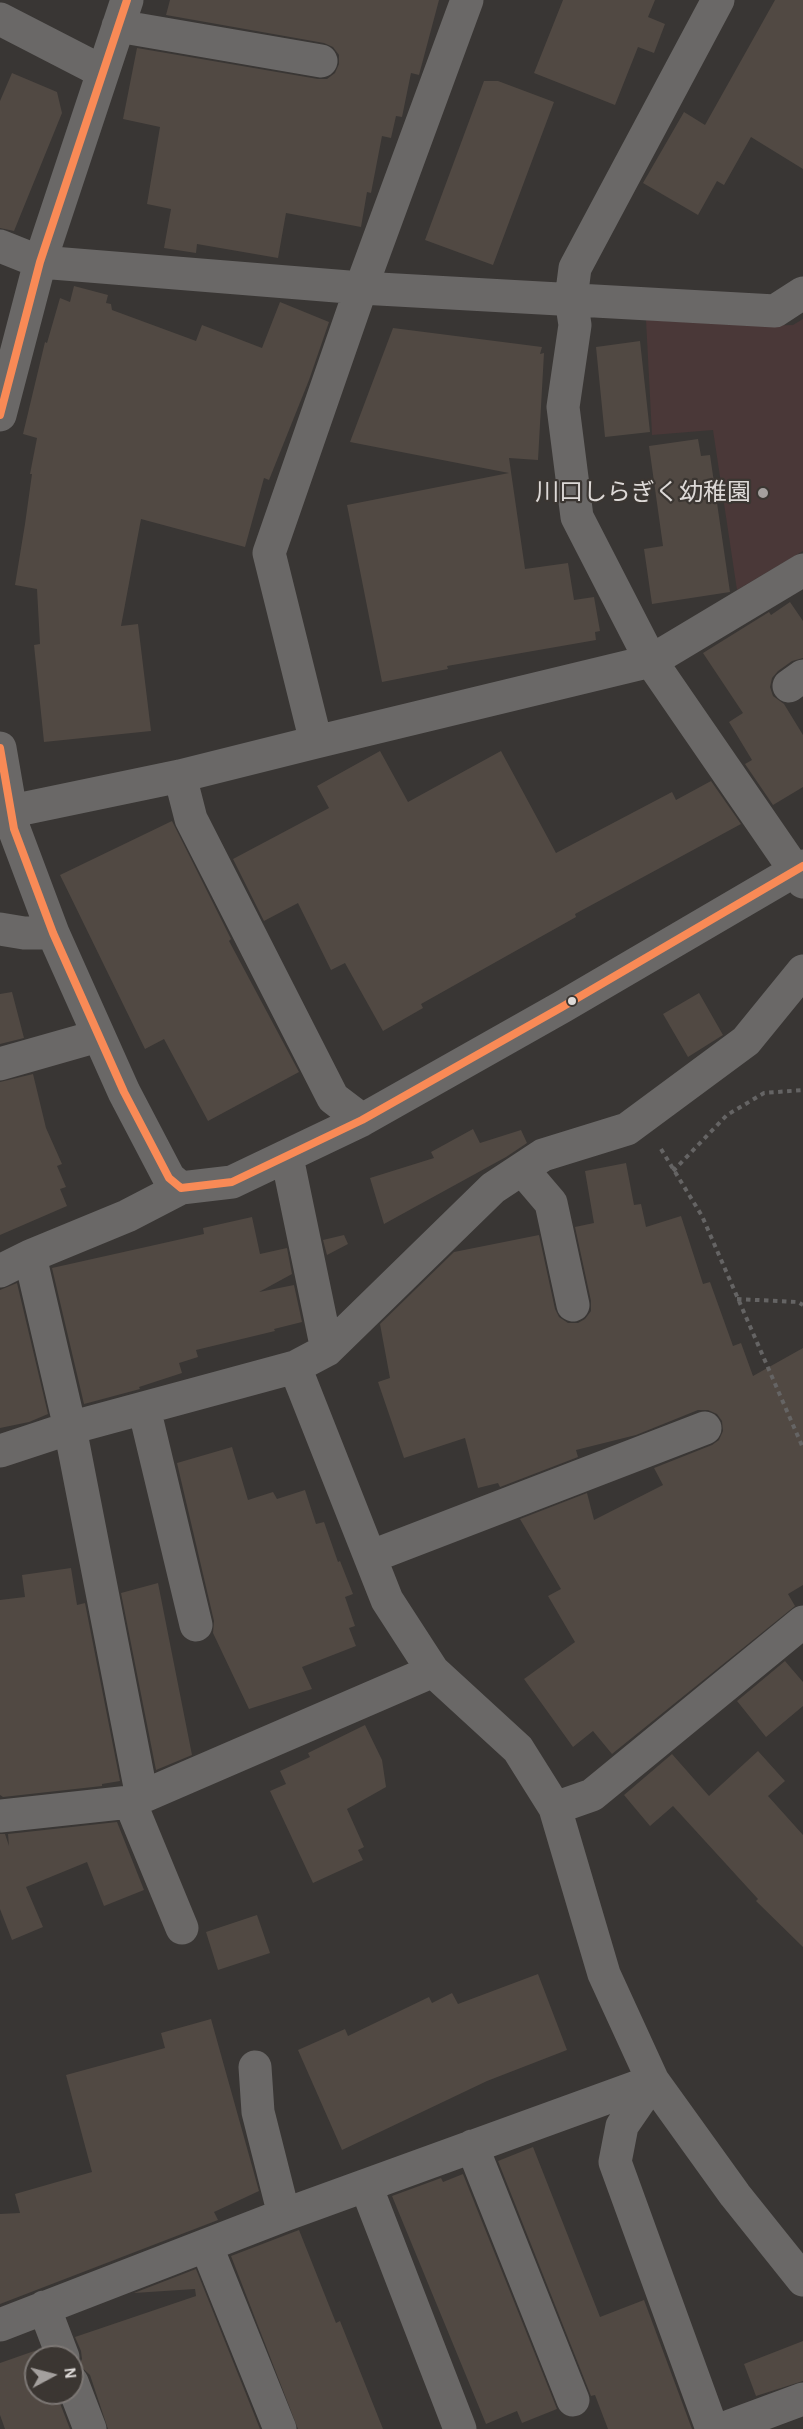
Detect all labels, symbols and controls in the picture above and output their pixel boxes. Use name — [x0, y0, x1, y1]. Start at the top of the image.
place label: 川口しらぎく幼稚園 — [535, 479, 751, 507]
marker: 川口しらぎく幼稚園 — [756, 486, 770, 500]
unlabelled marker — [566, 995, 578, 1007]
north arrow — [24, 2345, 84, 2405]
text: N — [61, 2367, 78, 2380]

